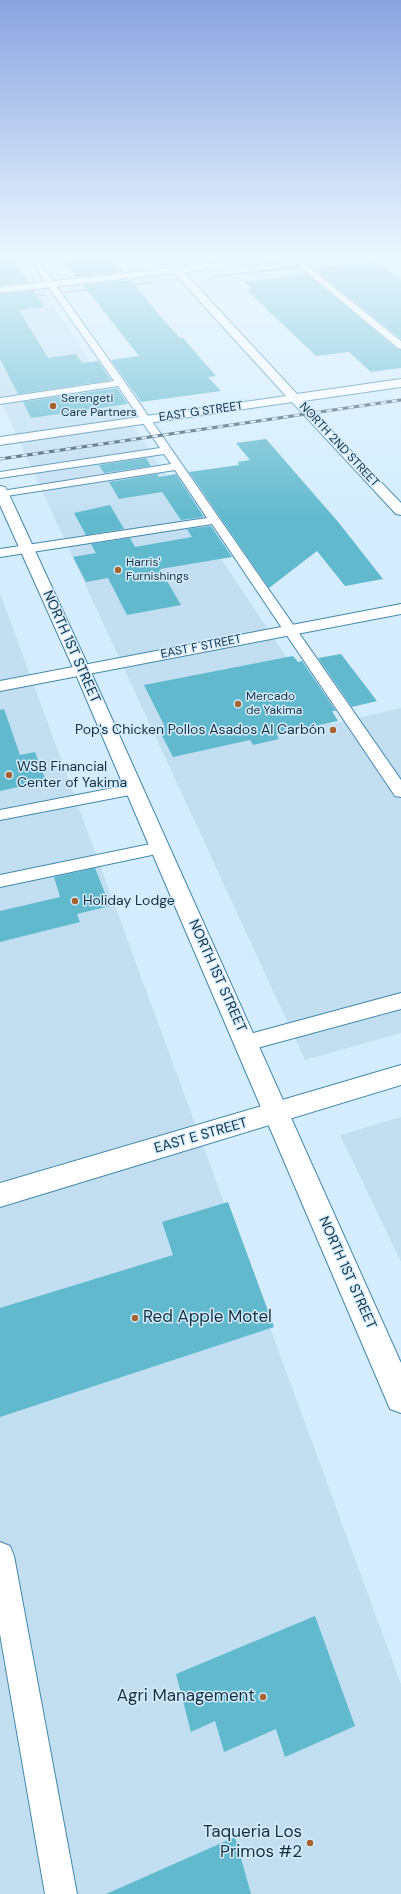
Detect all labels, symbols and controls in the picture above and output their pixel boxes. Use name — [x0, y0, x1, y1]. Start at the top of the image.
place label: Serengeti Care Partners — [61, 392, 137, 420]
street label: EAST G STREET — [158, 399, 244, 425]
street label: NORTH 2ND STREET — [296, 400, 382, 490]
marker: Serengeti Care Partners — [48, 401, 58, 411]
place label: Harris' Furnishings — [126, 556, 189, 584]
marker: Harris' Furnishings — [113, 565, 123, 575]
street label: NORTH 1ST STREET — [39, 588, 103, 706]
street label: EAST F STREET — [159, 632, 243, 662]
place label: Mercado de Yakima — [246, 690, 302, 718]
marker: Mercado de Yakima — [233, 699, 243, 709]
place label: Pop's Chicken Pollos Asados Al Carbón — [75, 722, 325, 738]
marker: Pop's Chicken Pollos Asados Al Carbón — [328, 725, 338, 735]
place label: WSB Financial Center of Yakima — [17, 759, 127, 792]
marker: WSB Financial Center of Yakima — [4, 770, 14, 780]
place label: Holiday Lodge — [83, 893, 175, 909]
marker: Holiday Lodge — [70, 896, 80, 906]
street label: NORTH 1ST STREET — [185, 917, 249, 1035]
street label: EAST E STREET — [153, 1115, 249, 1157]
street label: NORTH 1ST STREET — [315, 1214, 379, 1332]
place label: Red Apple Motel — [143, 1308, 272, 1328]
marker: Red Apple Motel — [130, 1313, 140, 1323]
place label: Agri Management — [117, 1687, 255, 1707]
marker: Agri Management — [258, 1692, 268, 1702]
place label: Taqueria Los Primos #2 — [203, 1823, 302, 1863]
marker: Taqueria Los Primos #2 — [305, 1838, 315, 1848]

